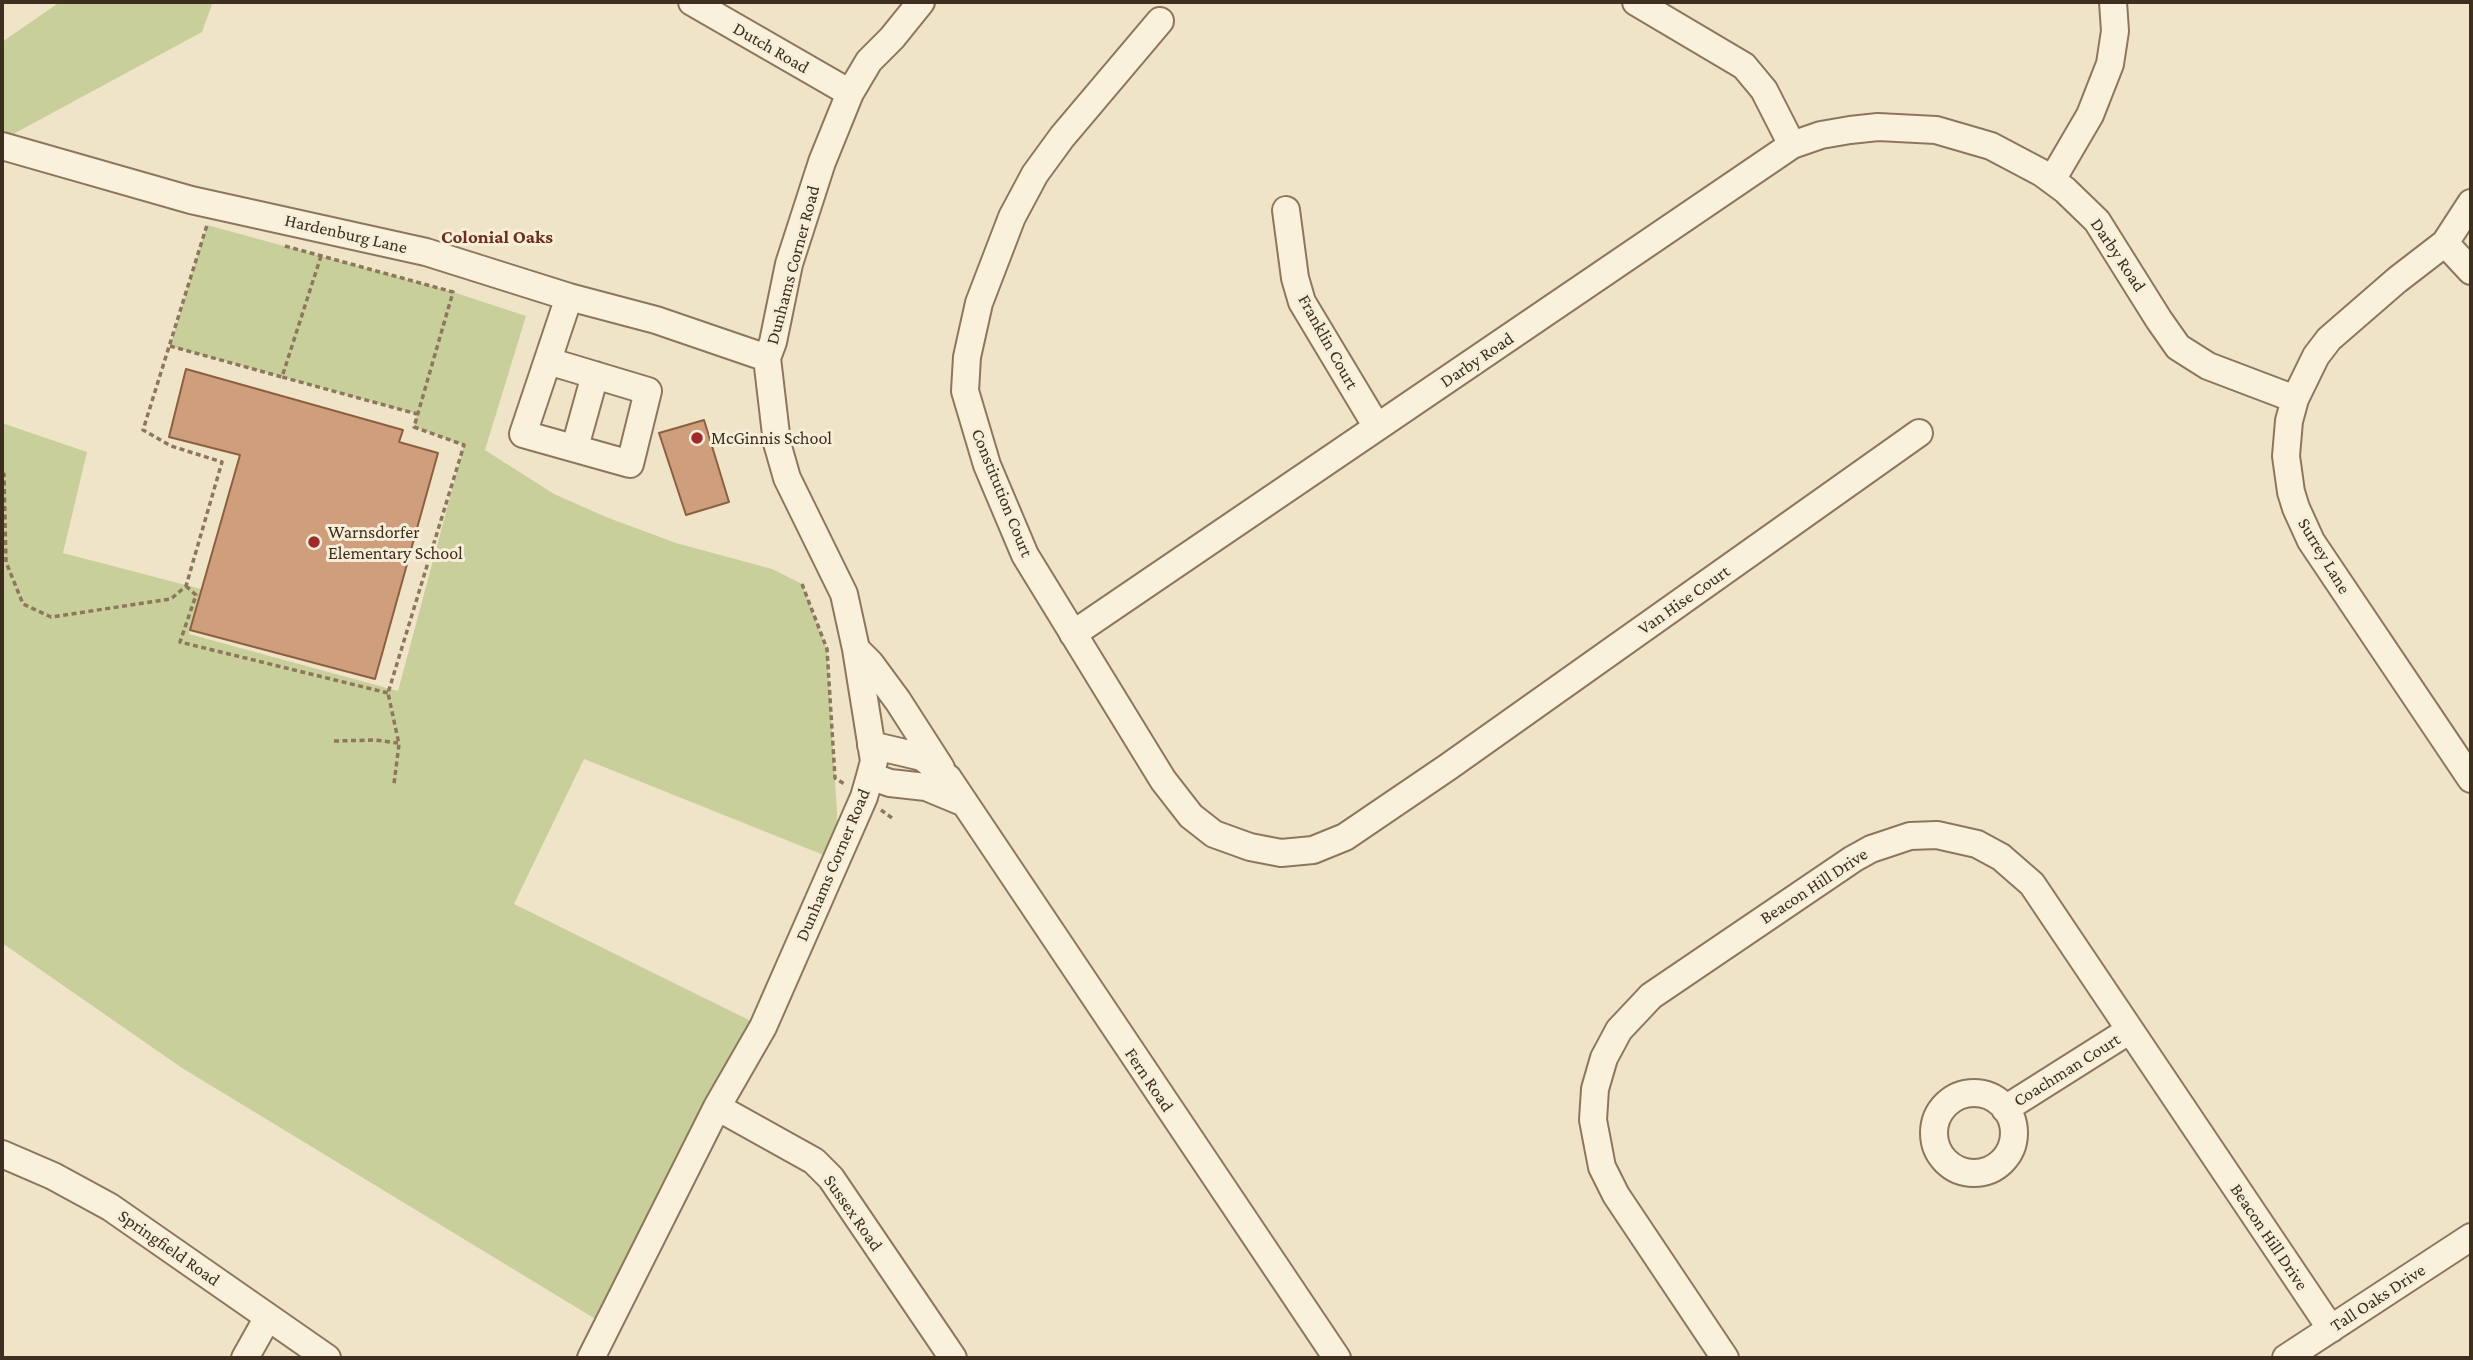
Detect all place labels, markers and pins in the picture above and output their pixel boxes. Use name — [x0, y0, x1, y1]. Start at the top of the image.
place label: McGinnis School — [711, 427, 832, 449]
marker: McGinnis School — [689, 430, 705, 446]
place label: Warnsdorfer Elementary School — [328, 521, 463, 564]
marker: Warnsdorfer Elementary School — [306, 534, 322, 550]

